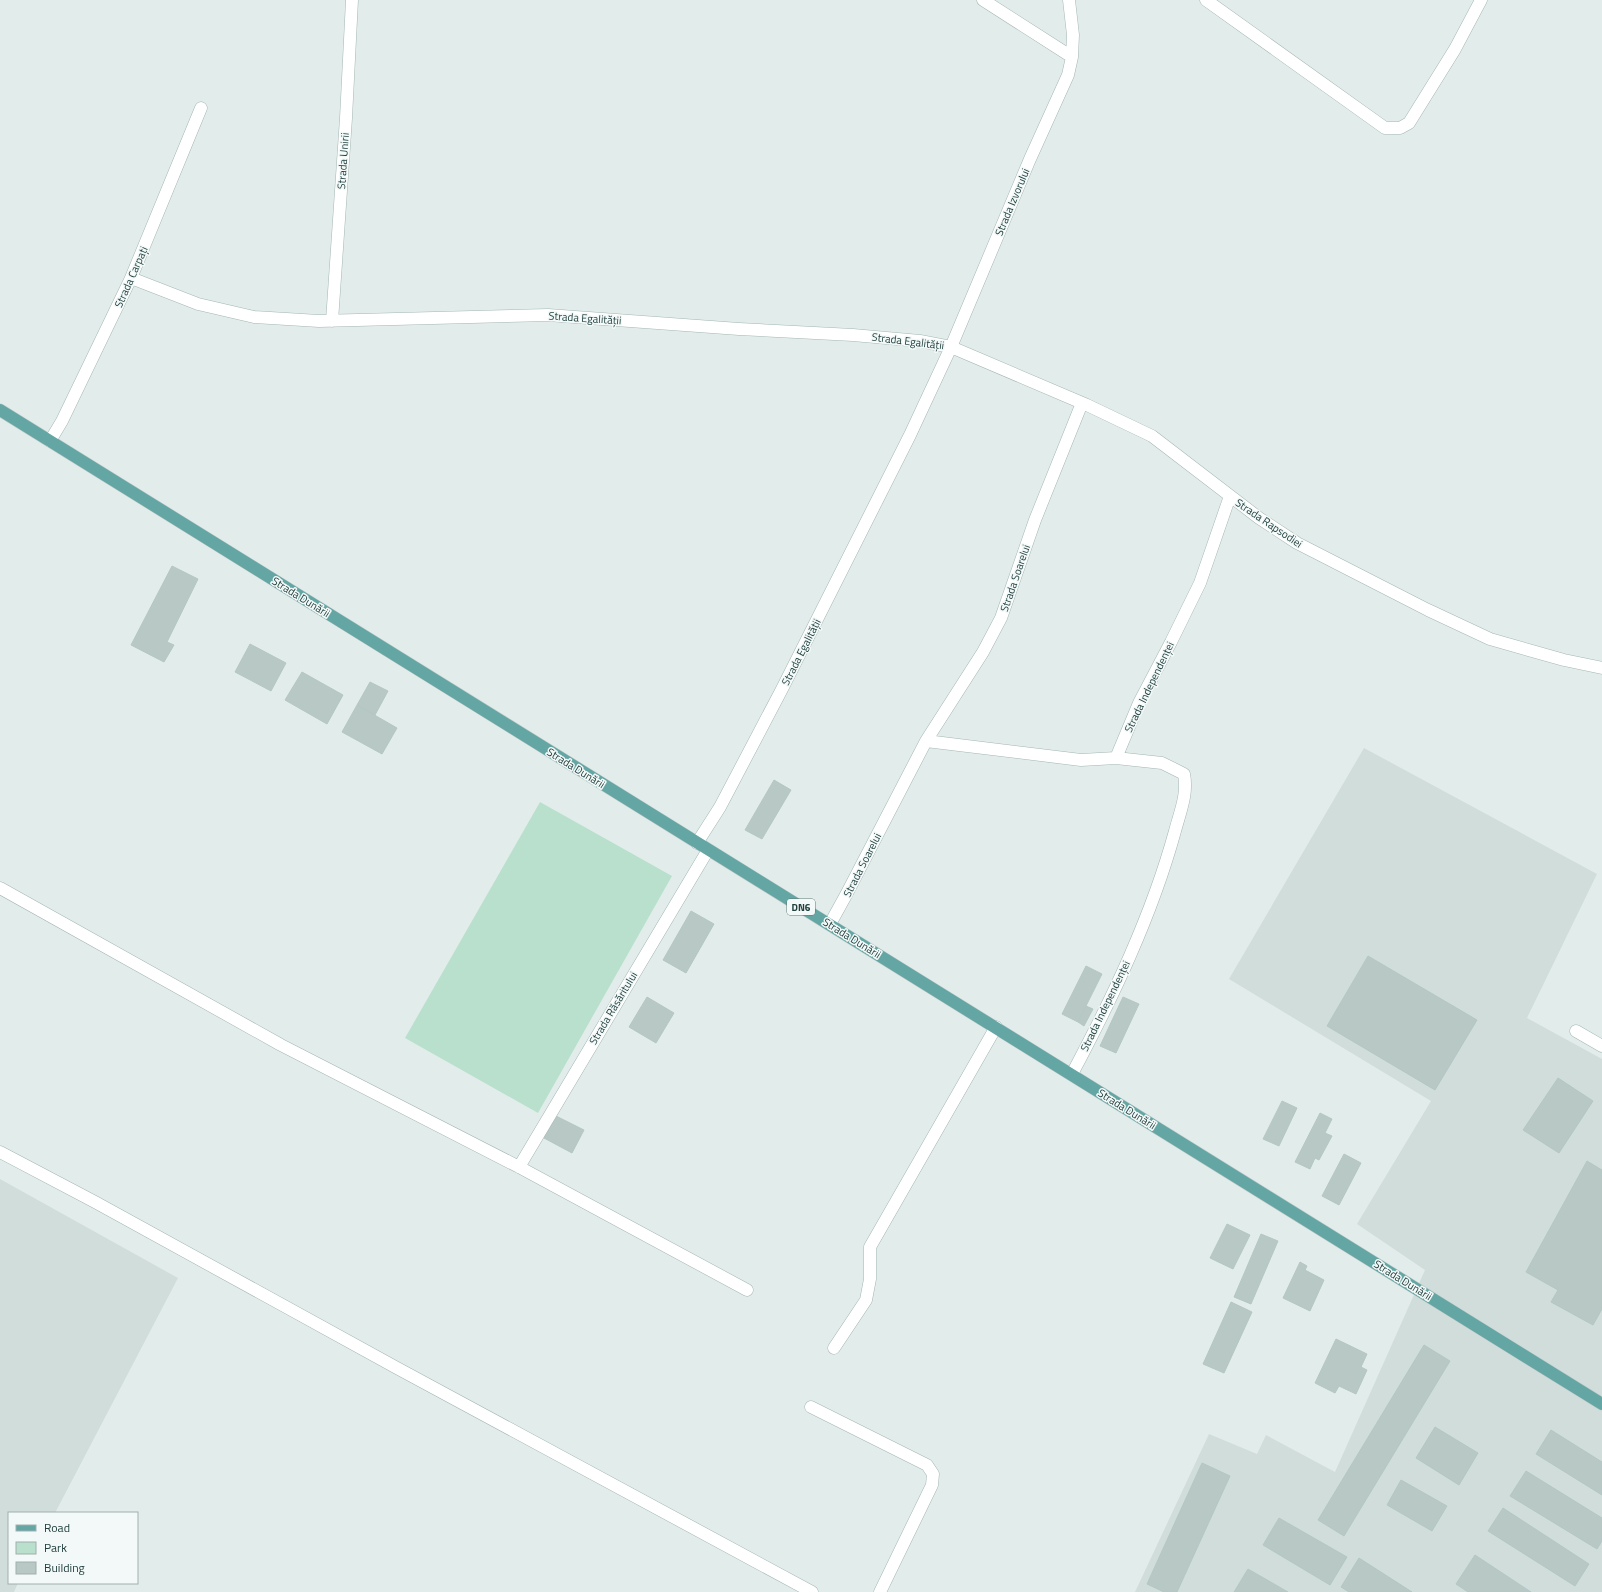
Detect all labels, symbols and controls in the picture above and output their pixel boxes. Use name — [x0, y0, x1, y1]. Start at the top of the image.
street label: Strada Unirii — [333, 132, 353, 190]
street label: Strada Izvorului — [991, 166, 1033, 238]
street label: Strada Carpați — [110, 244, 152, 310]
street label: Strada Egalității — [548, 307, 622, 329]
street label: Strada Egalității — [871, 329, 945, 353]
street label: Strada Rapsodiei — [1232, 495, 1306, 551]
street label: Strada Soarelui — [996, 542, 1034, 614]
street label: Strada Dunării — [269, 573, 333, 621]
street label: Strada Egalității — [777, 616, 825, 688]
street label: Strada Independenței — [1120, 639, 1178, 735]
street label: Strada Dunării — [544, 744, 608, 792]
street label: Strada Soarelui — [839, 830, 885, 900]
road number: DN6 — [787, 899, 815, 915]
street label: Strada Dunării — [820, 914, 884, 962]
street label: Strada Independenței — [1076, 958, 1134, 1054]
street label: Strada Răsăritului — [585, 969, 641, 1047]
street label: Strada Dunării — [1095, 1085, 1159, 1133]
street label: Strada Dunării — [1371, 1256, 1435, 1304]
legend — [8, 1512, 138, 1584]
text: Road — [44, 1518, 70, 1537]
text: Park — [44, 1538, 67, 1557]
text: Building — [44, 1558, 85, 1577]

